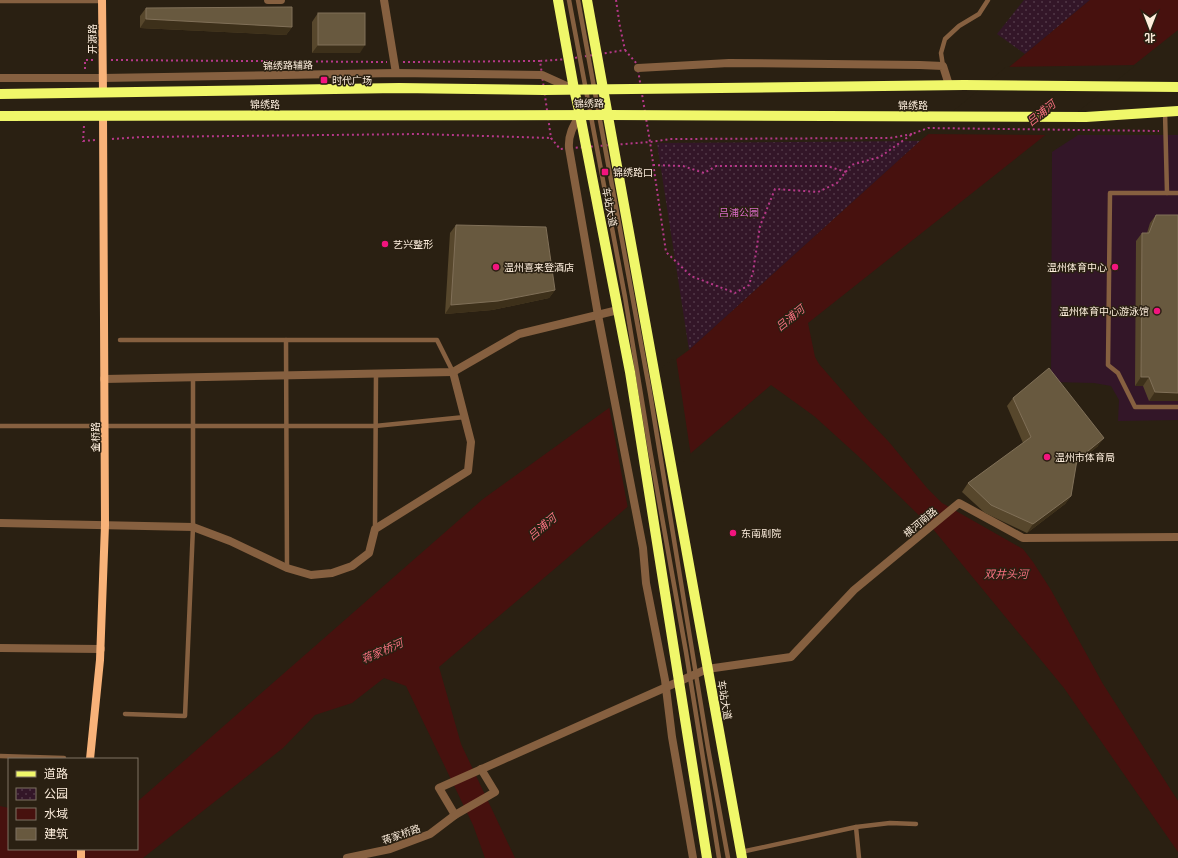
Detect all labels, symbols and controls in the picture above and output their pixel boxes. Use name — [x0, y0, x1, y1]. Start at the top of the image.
north arrow — [1130, 8, 1170, 48]
street label: 开源路 — [87, 24, 100, 54]
text: 北 — [1145, 30, 1156, 44]
street label: 锦绣路辅路 — [263, 60, 313, 73]
marker: 时代广场 — [319, 75, 329, 85]
place label: 时代广场 — [332, 75, 372, 88]
water label: 吕浦河 — [1024, 97, 1060, 130]
street label: 锦绣路 — [574, 98, 604, 111]
street label: 锦绣路 — [250, 99, 280, 112]
street label: 锦绣路 — [898, 100, 928, 113]
marker: 锦绣路口 — [600, 167, 610, 177]
place label: 锦绣路口 — [613, 167, 653, 180]
street label: 车站大道 — [598, 186, 619, 228]
park label: 吕浦公园 — [719, 207, 759, 220]
marker: 艺兴整形 — [380, 239, 390, 249]
place label: 艺兴整形 — [393, 239, 433, 252]
marker: 温州喜来登酒店 — [491, 262, 501, 272]
place label: 温州喜来登酒店 — [504, 262, 574, 275]
place label: 温州体育中心 — [1047, 262, 1107, 275]
marker: 温州体育中心 — [1110, 262, 1120, 272]
water label: 吕浦河 — [773, 302, 809, 335]
place label: 温州体育中心游泳馆 — [1059, 306, 1149, 319]
marker: 温州体育中心游泳馆 — [1152, 306, 1162, 316]
street label: 金桥路 — [90, 422, 103, 452]
marker: 温州市体育局 — [1042, 452, 1052, 462]
place label: 温州市体育局 — [1055, 452, 1115, 465]
street label: 横河南路 — [901, 505, 940, 541]
water label: 吕浦河 — [526, 511, 561, 544]
marker: 东南剧院 — [728, 528, 738, 538]
place label: 东南剧院 — [741, 528, 781, 541]
water label: 双井头河 — [984, 568, 1030, 582]
water label: 蒋家桥河 — [359, 636, 407, 667]
street label: 车站大道 — [714, 679, 733, 721]
legend — [8, 758, 138, 850]
text: 道路 — [44, 767, 68, 783]
text: 公园 — [44, 787, 68, 803]
text: 水域 — [44, 807, 68, 823]
street label: 蒋家桥路 — [380, 823, 423, 848]
text: 建筑 — [44, 827, 68, 843]

